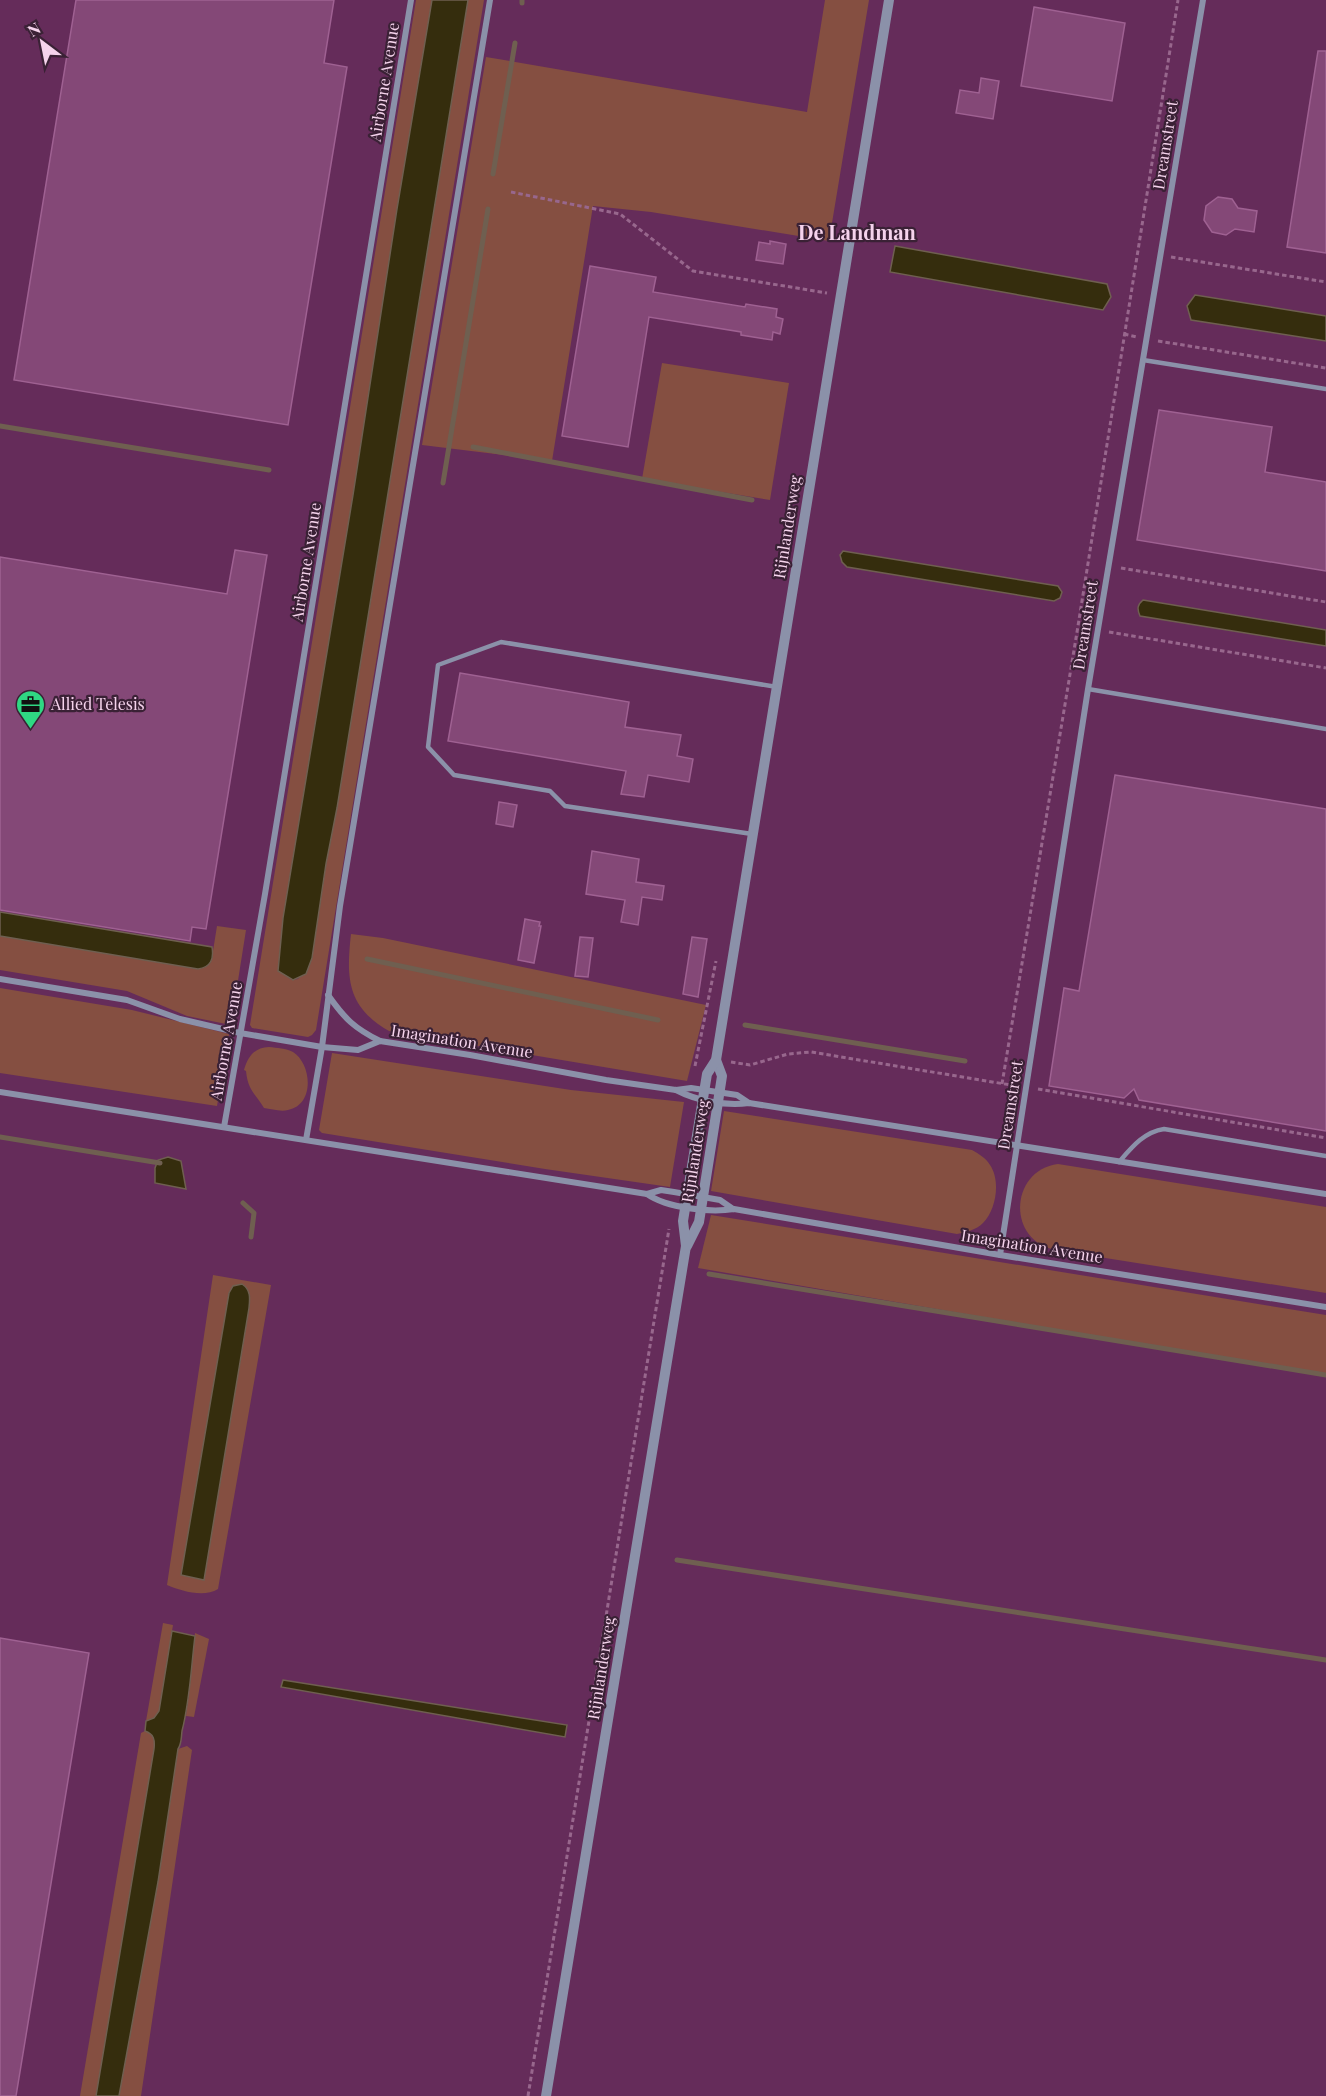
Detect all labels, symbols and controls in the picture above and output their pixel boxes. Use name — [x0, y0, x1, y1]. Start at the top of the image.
north arrow — [12, 12, 72, 72]
text: N — [23, 17, 45, 41]
street label: Airborne Avenue — [364, 21, 403, 144]
street label: Dreamstreet — [1147, 98, 1182, 191]
district label: De Landman — [798, 218, 917, 245]
street label: Rijnlanderweg — [768, 473, 805, 580]
street label: Airborne Avenue — [286, 501, 325, 624]
street label: Dreamstreet — [1067, 578, 1102, 671]
office icon: Allied Telesis — [14, 688, 46, 730]
place label: Allied Telesis — [50, 693, 145, 714]
street label: Airborne Avenue — [205, 980, 246, 1103]
street label: Imagination Avenue — [390, 1019, 534, 1062]
street label: Dreamstreet — [992, 1058, 1027, 1151]
street label: Rijnlanderweg — [676, 1097, 713, 1204]
street label: Imagination Avenue — [960, 1224, 1104, 1267]
street label: Rijnlanderweg — [582, 1614, 619, 1721]

